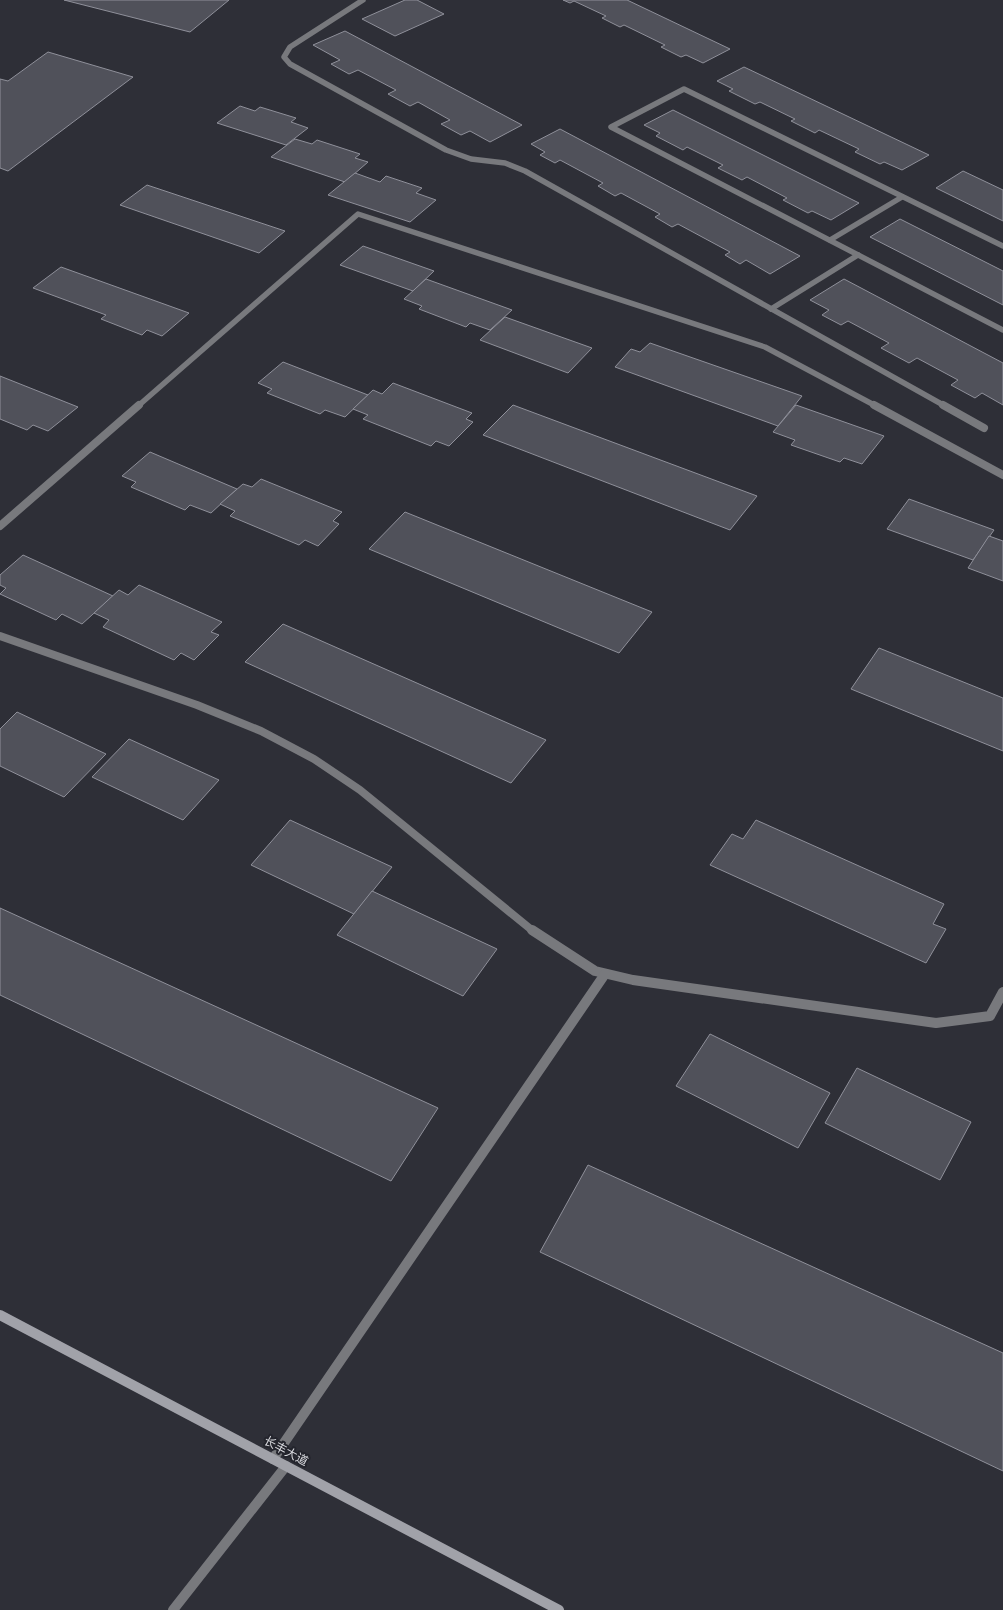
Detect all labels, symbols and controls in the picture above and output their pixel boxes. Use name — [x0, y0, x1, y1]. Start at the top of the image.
street label: 长丰大道 — [262, 1433, 311, 1468]

